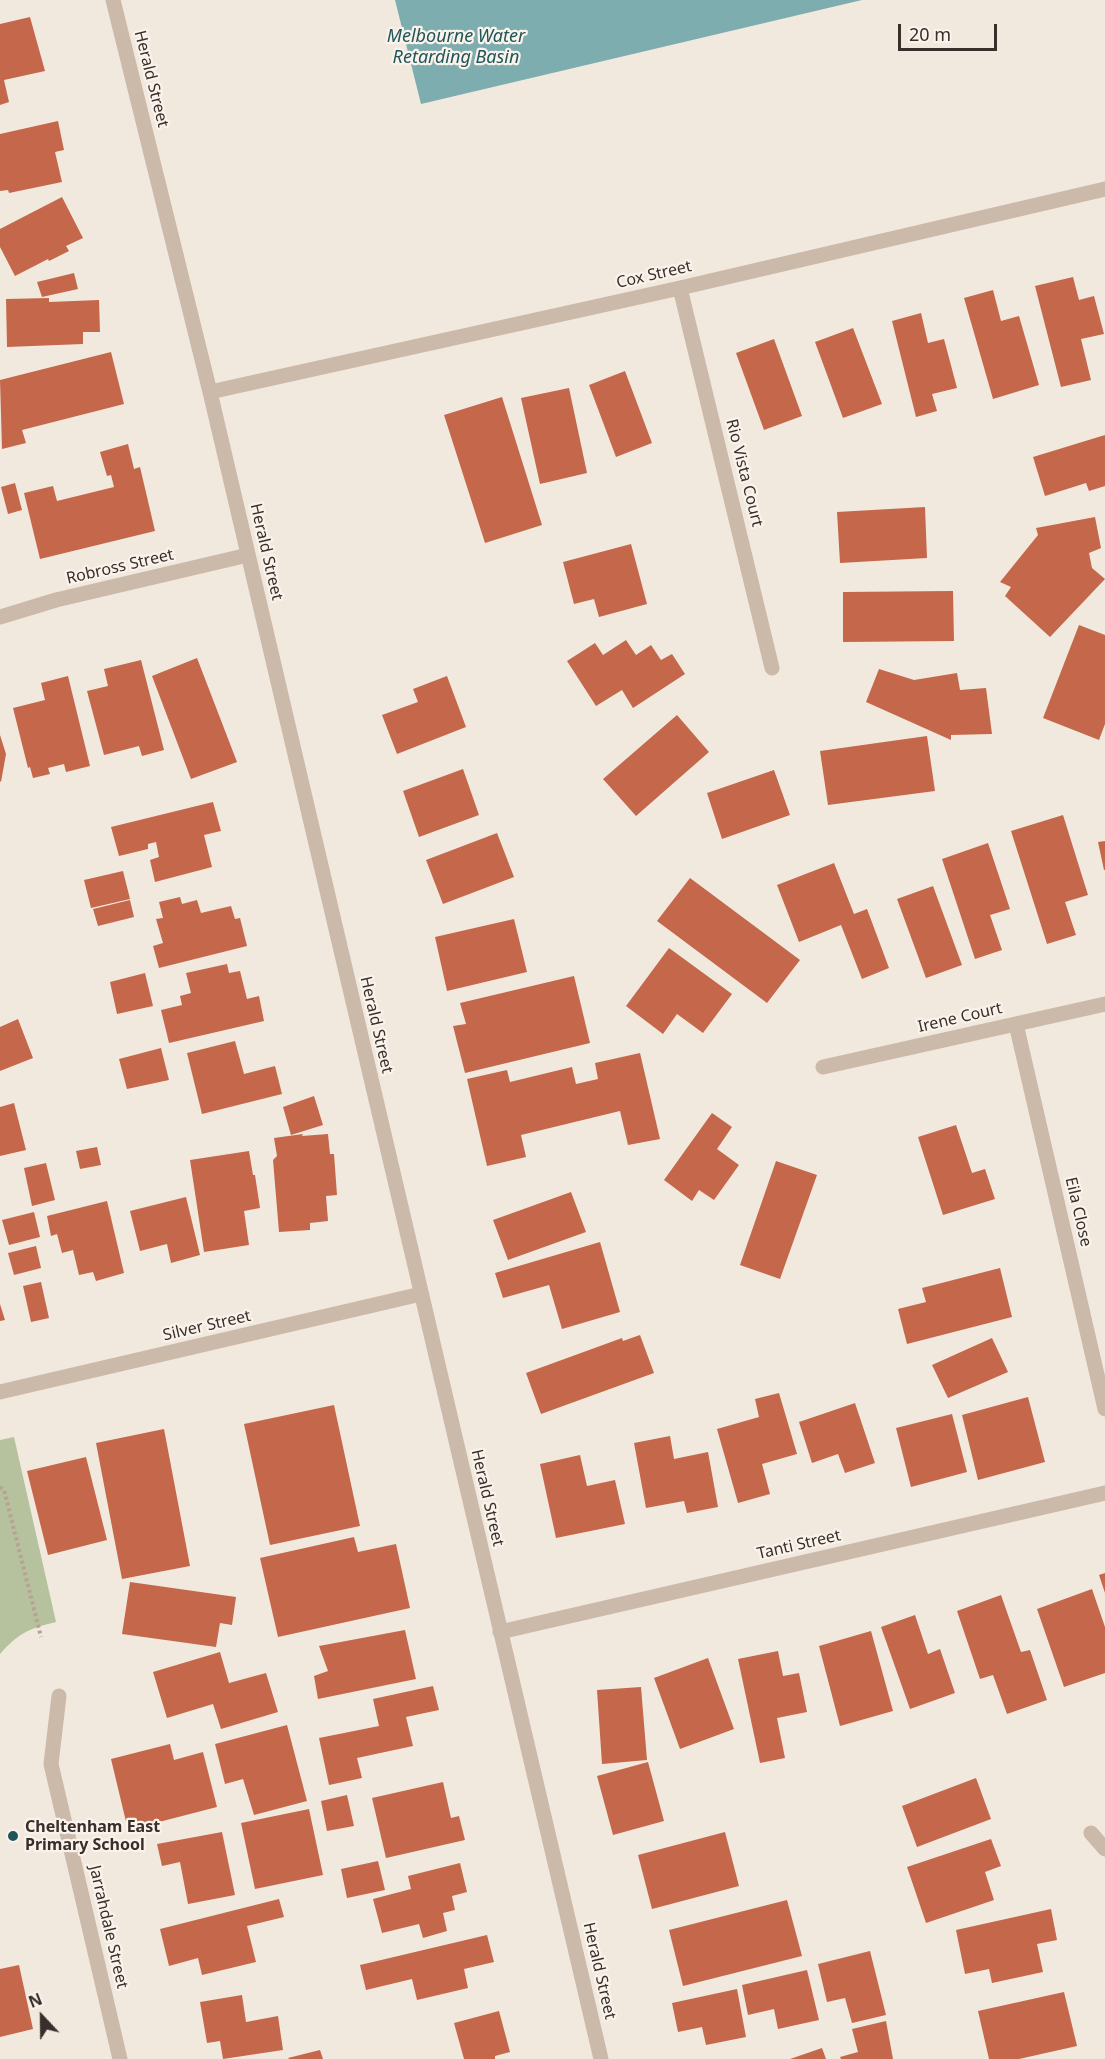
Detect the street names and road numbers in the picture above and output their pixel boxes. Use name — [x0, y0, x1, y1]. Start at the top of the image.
street label: Herald Street — [130, 29, 172, 129]
street label: Cox Street — [614, 257, 694, 293]
street label: Rio Vista Court — [721, 417, 767, 529]
street label: Herald Street — [246, 502, 286, 602]
street label: Robross Street — [64, 545, 176, 589]
street label: Herald Street — [356, 975, 396, 1075]
street label: Irene Court — [916, 999, 1004, 1037]
street label: Eila Close — [1061, 1175, 1095, 1249]
street label: Silver Street — [161, 1307, 253, 1345]
street label: Herald Street — [467, 1448, 507, 1548]
street label: Tanti Street — [755, 1526, 843, 1564]
street label: Jarrahdale Street — [84, 1864, 132, 1990]
street label: Herald Street — [579, 1921, 619, 2021]

